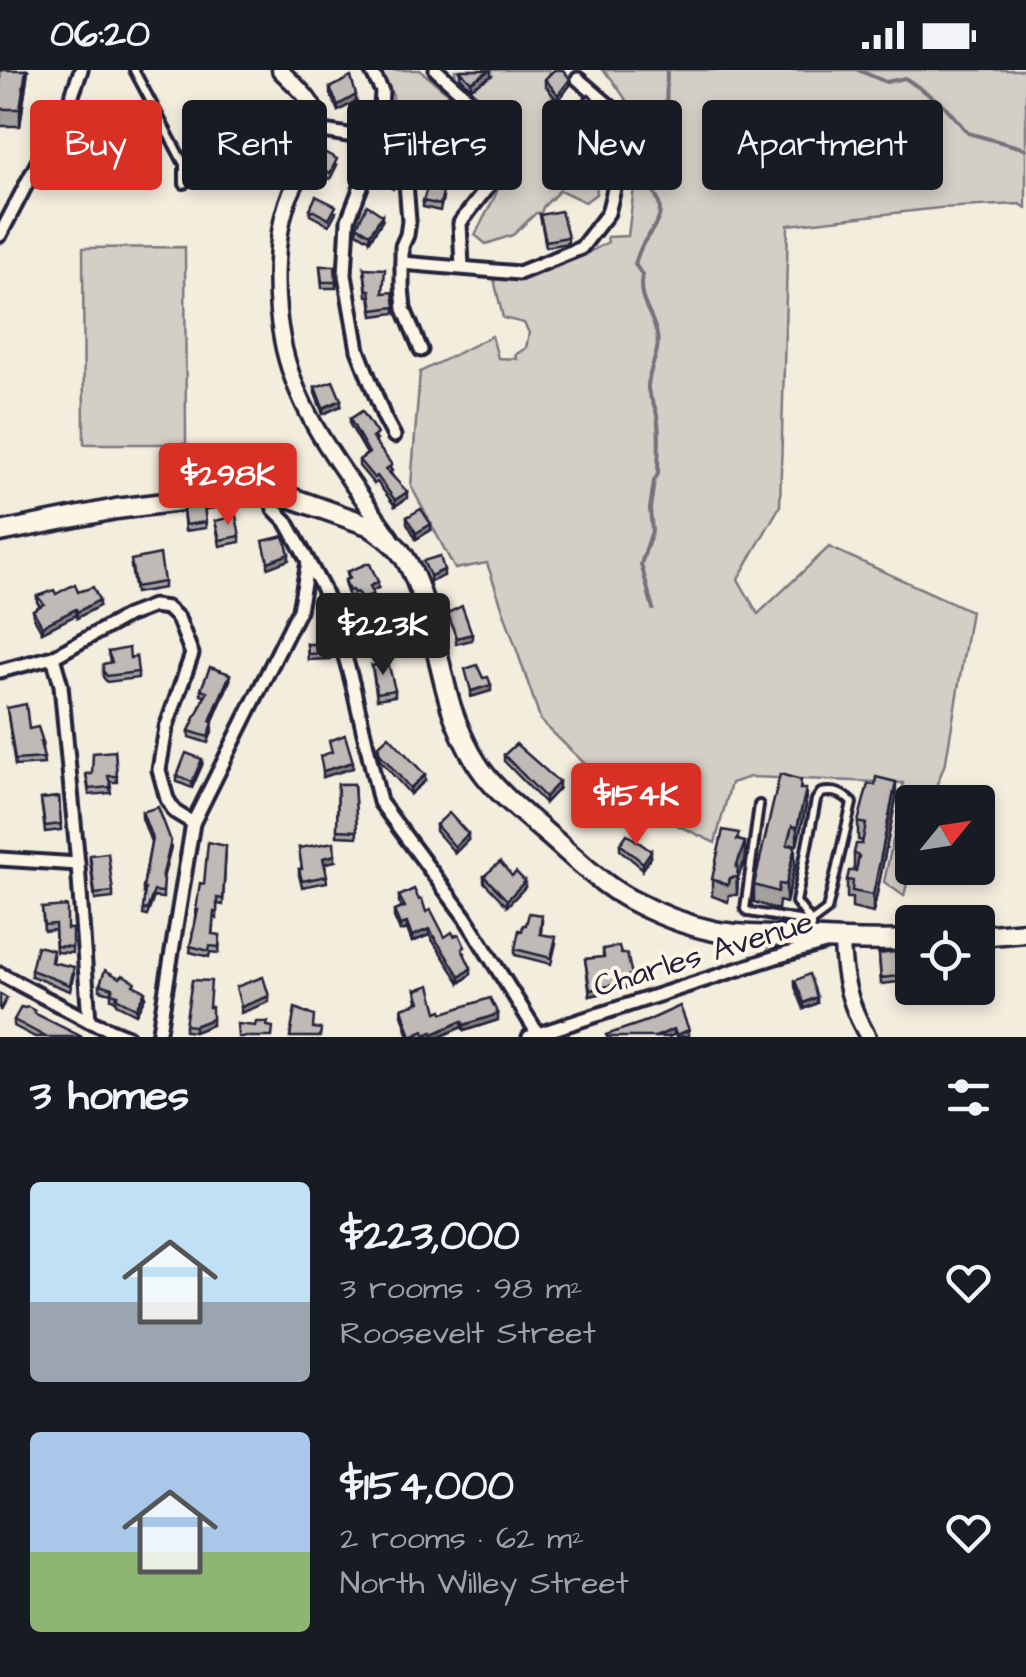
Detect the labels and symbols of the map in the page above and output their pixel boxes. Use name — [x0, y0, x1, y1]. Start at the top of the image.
pin: $298K — [158, 443, 298, 528]
pin: $223K — [313, 593, 453, 678]
pin: $154K — [566, 763, 706, 848]
north arrow — [895, 785, 995, 885]
street label: Charles Avenue — [588, 900, 819, 1009]

